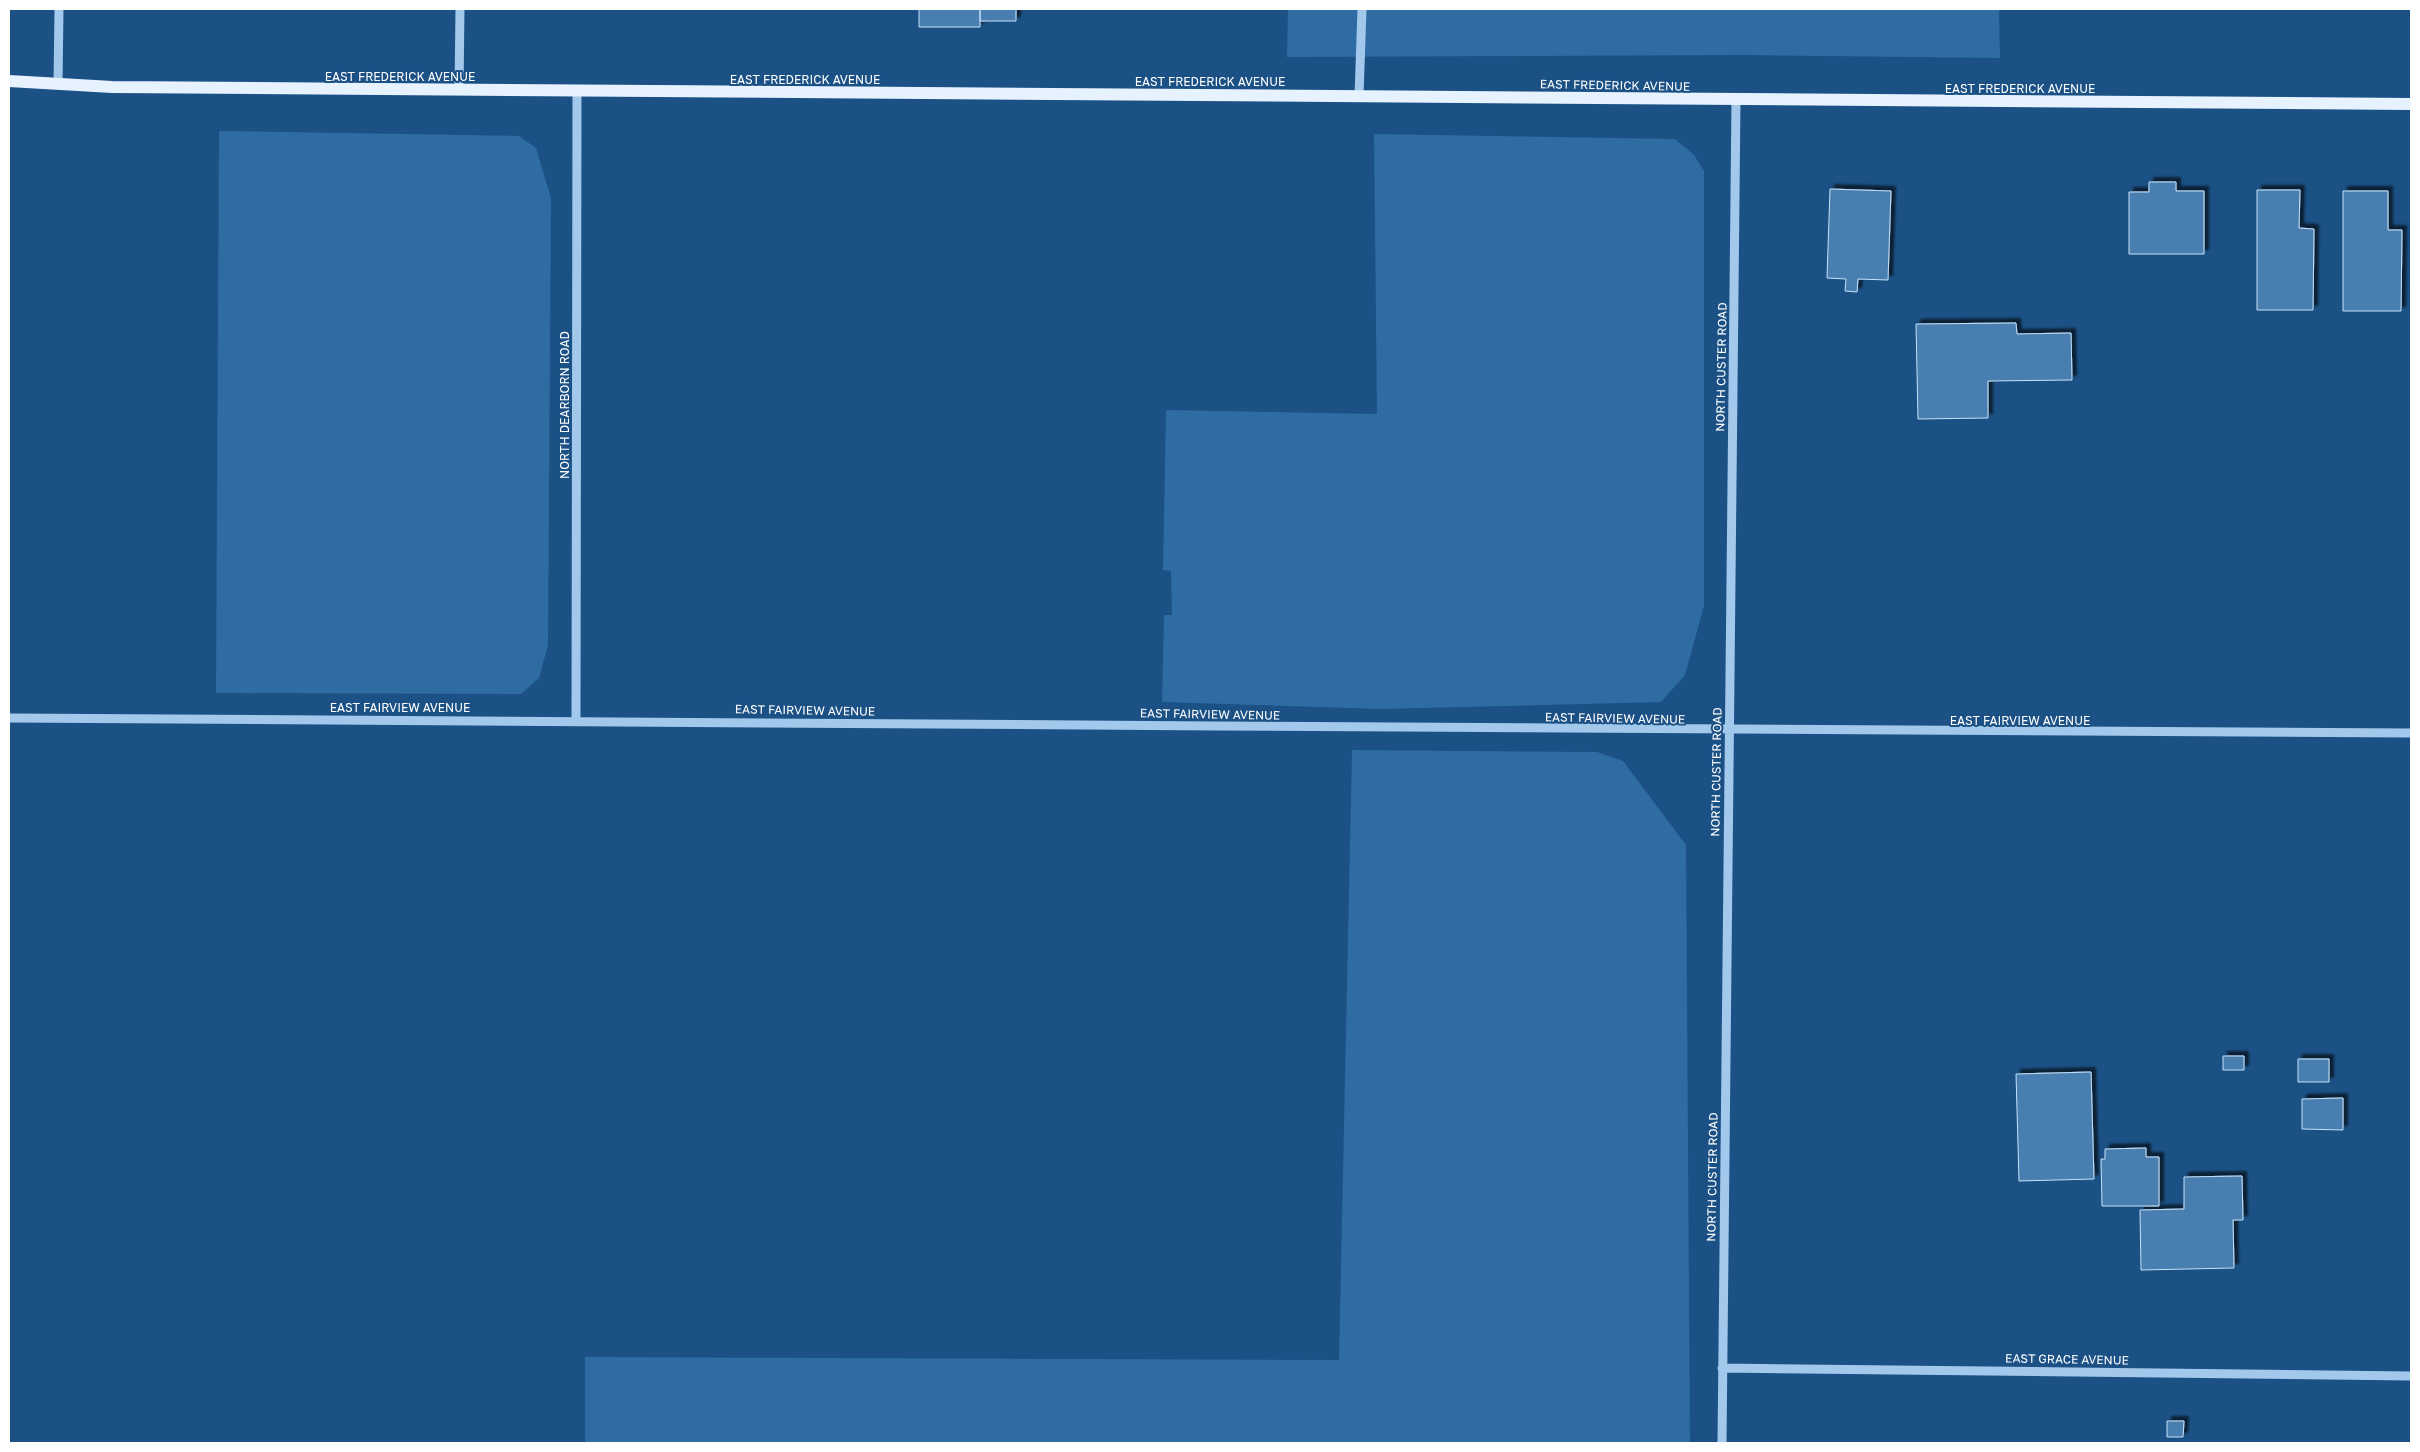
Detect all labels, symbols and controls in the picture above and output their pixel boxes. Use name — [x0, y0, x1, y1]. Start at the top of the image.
street label: EAST FREDERICK AVENUE — [325, 69, 475, 84]
street label: EAST FREDERICK AVENUE — [730, 72, 880, 87]
street label: EAST FREDERICK AVENUE — [1135, 74, 1285, 89]
street label: EAST FREDERICK AVENUE — [1540, 76, 1690, 94]
street label: EAST FREDERICK AVENUE — [1945, 81, 2095, 96]
street label: NORTH CUSTER ROAD — [1712, 302, 1730, 432]
street label: NORTH DEARBORN ROAD — [557, 331, 572, 479]
street label: EAST FAIRVIEW AVENUE — [330, 700, 470, 715]
street label: EAST FAIRVIEW AVENUE — [735, 701, 875, 719]
street label: EAST FAIRVIEW AVENUE — [1140, 705, 1280, 723]
street label: NORTH CUSTER ROAD — [1707, 707, 1725, 837]
street label: EAST FAIRVIEW AVENUE — [1545, 709, 1685, 727]
street label: EAST FAIRVIEW AVENUE — [1950, 713, 2090, 728]
street label: NORTH CUSTER ROAD — [1703, 1112, 1721, 1242]
street label: EAST GRACE AVENUE — [2005, 1350, 2129, 1368]

